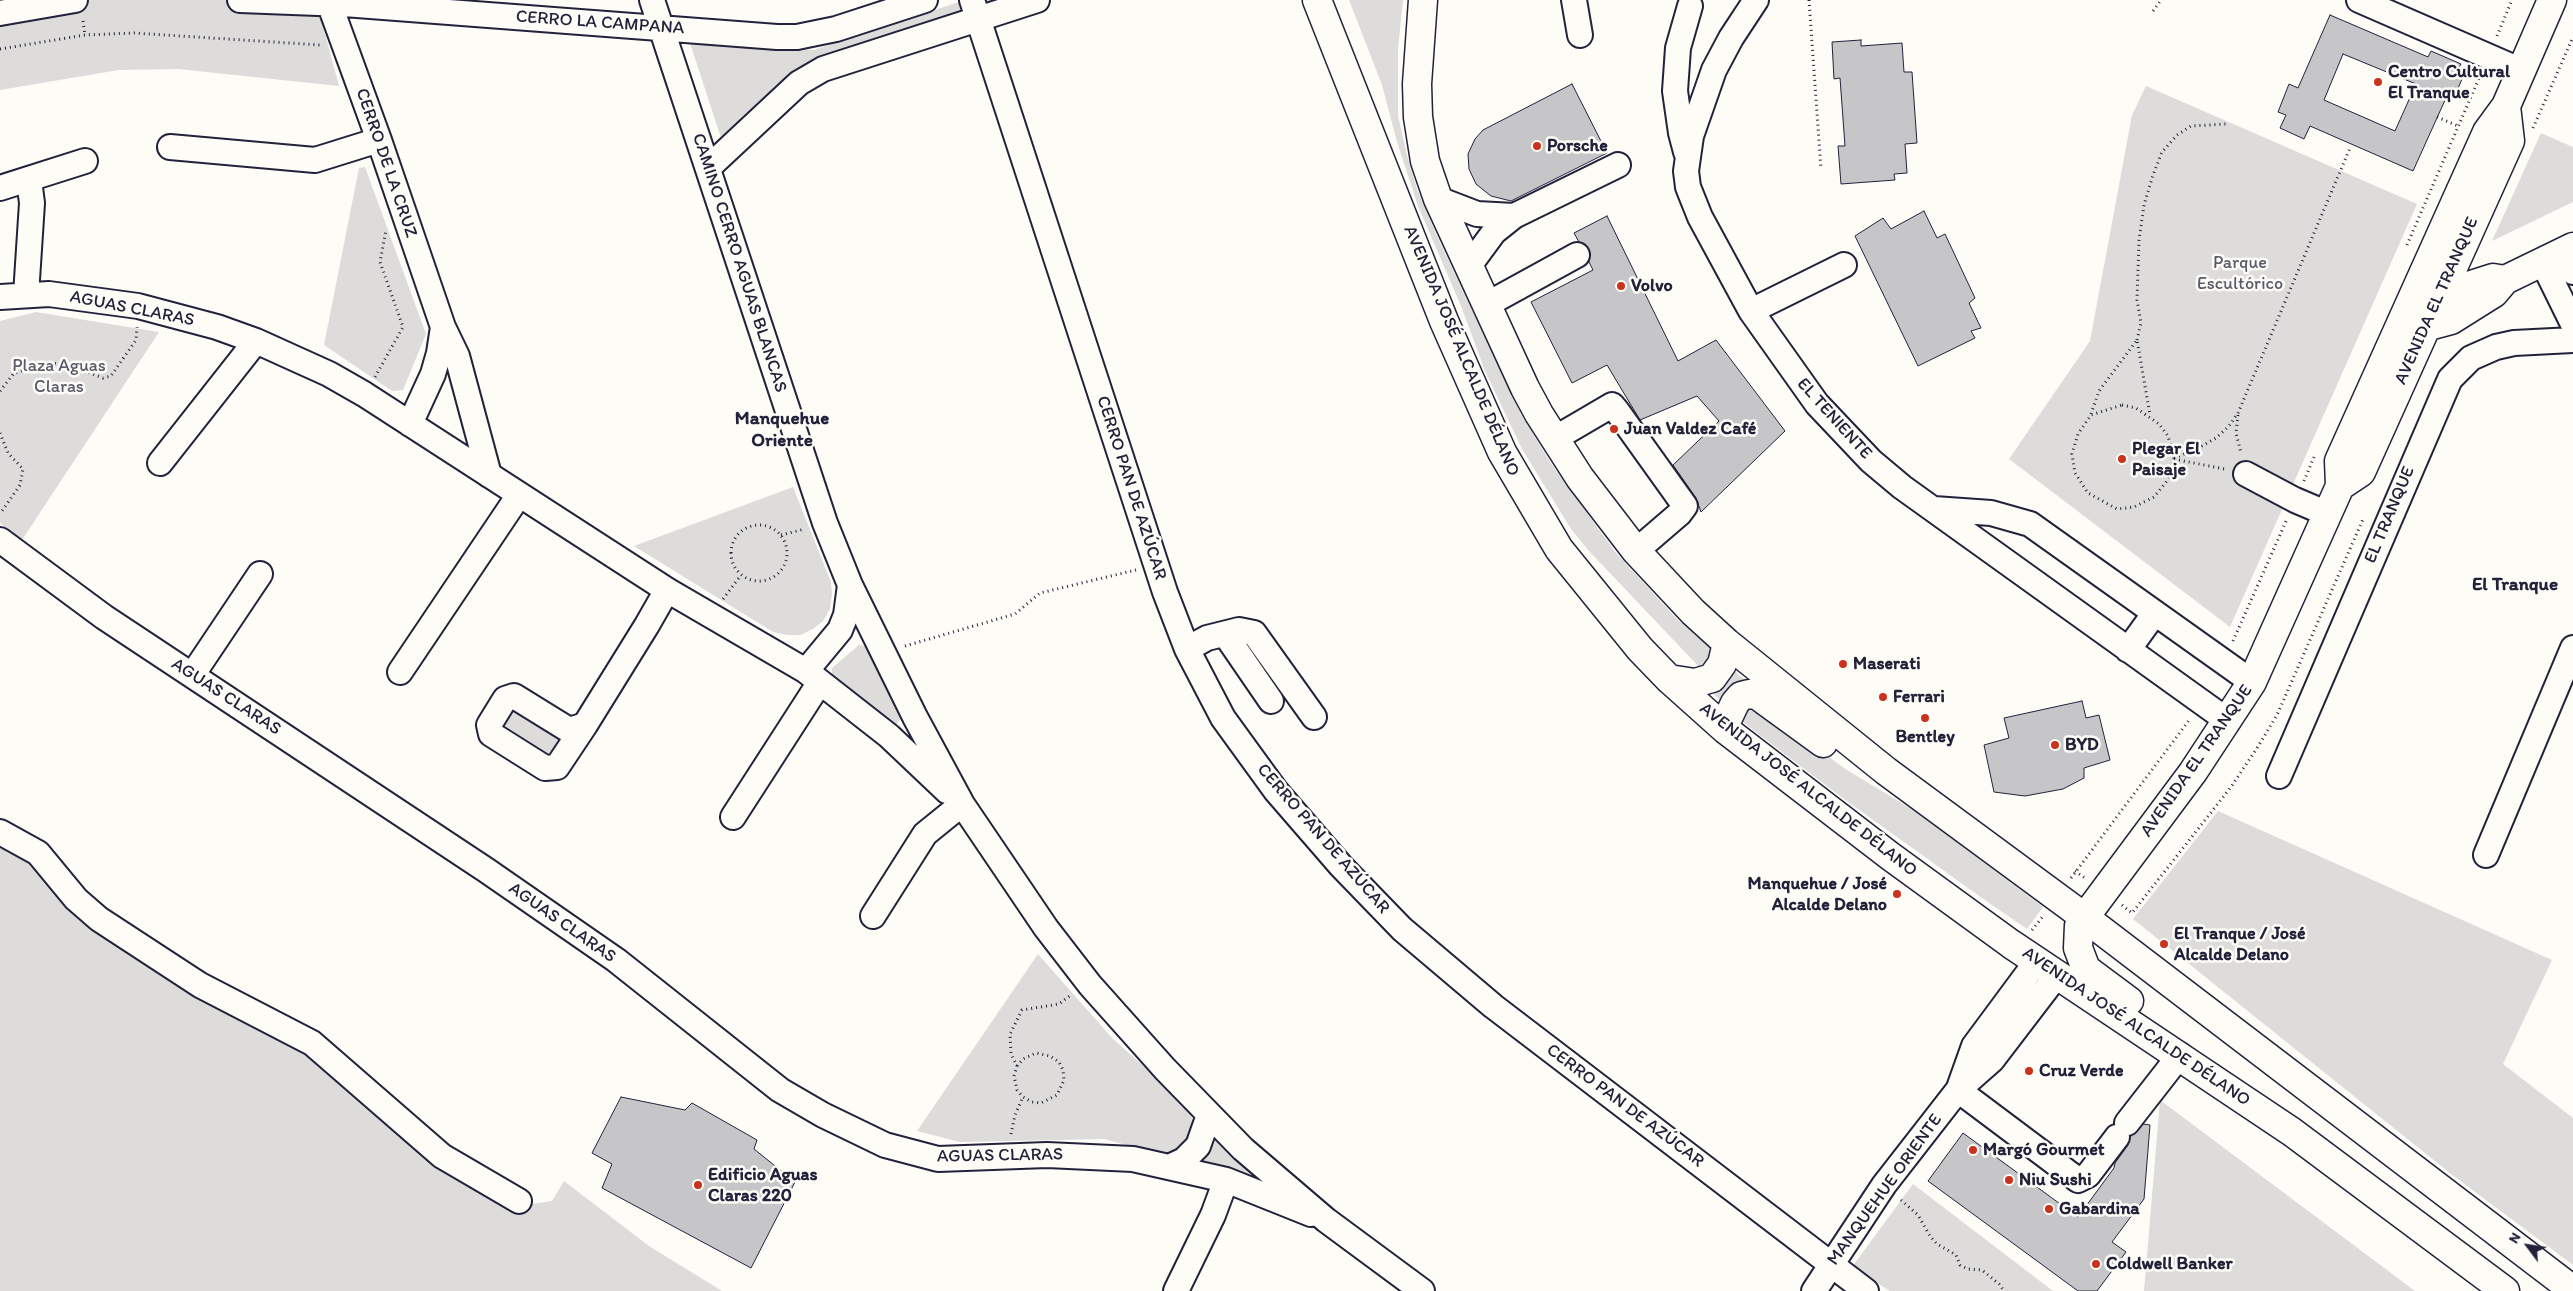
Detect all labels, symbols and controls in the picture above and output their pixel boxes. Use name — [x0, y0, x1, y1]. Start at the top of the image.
street label: CERRO LA CAMPANA — [515, 6, 685, 40]
place label: Centro Cultural El Tranque — [2388, 61, 2510, 104]
marker: Centro Cultural El Tranque — [2372, 76, 2384, 88]
street label: CERRO DE LA CRUZ — [350, 86, 422, 240]
street label: CAMINO CERRO AGUAS BLANCAS — [687, 131, 791, 395]
place label: Porsche — [1547, 135, 1608, 157]
marker: Porsche — [1531, 140, 1543, 152]
street label: AVENIDA EL TRANQUE — [2390, 214, 2484, 388]
street label: AVENIDA JOSÉ ALCALDE DÉLANO — [1398, 222, 1524, 480]
park label: Parque Escultórico — [2197, 252, 2283, 294]
place label: Volvo — [1631, 275, 1673, 297]
marker: Volvo — [1615, 280, 1627, 292]
street label: AGUAS CLARAS — [68, 286, 196, 332]
park label: Plaza Aguas Claras — [12, 355, 106, 398]
street label: EL TENIENTE — [1792, 374, 1876, 464]
street label: CERRO PAN DE AZÚCAR — [1091, 393, 1171, 583]
district label: Manquehue Oriente — [735, 408, 829, 452]
place label: Juan Valdez Café — [1624, 418, 1756, 440]
marker: Juan Valdez Café — [1608, 423, 1620, 435]
place label: Plegar El Paisaje — [2132, 438, 2200, 480]
marker: Plegar El Paisaje — [2116, 453, 2128, 465]
street label: EL TRANQUE — [2360, 463, 2420, 567]
district label: El Tranque — [2472, 574, 2558, 596]
place label: Maserati — [1853, 653, 1921, 675]
street label: AGUAS CLARAS — [167, 654, 285, 740]
marker: Maserati — [1837, 658, 1849, 670]
street label: AVENIDA EL TRANQUE — [2136, 681, 2258, 841]
place label: Ferrari — [1893, 686, 1945, 708]
marker: Ferrari — [1877, 691, 1889, 703]
street label: AVENIDA JOSÉ ALCALDE DÉLANO — [1695, 698, 1921, 882]
marker: Bentley — [1919, 712, 1931, 724]
place label: Bentley — [1895, 726, 1955, 748]
place label: BYD — [2065, 734, 2099, 756]
marker: BYD — [2049, 739, 2061, 751]
street label: CERRO PAN DE AZÚCAR — [1252, 759, 1394, 919]
place label: Manquehue / José Alcalde Delano — [1748, 873, 1887, 916]
street label: AGUAS CLARAS — [504, 878, 620, 968]
marker: Manquehue / José Alcalde Delano — [1891, 888, 1903, 900]
place label: El Tranque / José Alcalde Delano — [2174, 923, 2306, 966]
marker: El Tranque / José Alcalde Delano — [2158, 938, 2170, 950]
street label: AVENIDA JOSÉ ALCALDE DÉLANO — [2018, 943, 2254, 1111]
street label: CERRO PAN DE AZÚCAR — [1542, 1040, 1708, 1172]
place label: Cruz Verde — [2039, 1060, 2124, 1082]
marker: Cruz Verde — [2023, 1065, 2035, 1077]
street label: MANQUEHUE ORIENTE — [1823, 1110, 1947, 1270]
place label: Margó Gourmet — [1983, 1139, 2105, 1161]
street label: AGUAS CLARAS — [937, 1144, 1063, 1168]
marker: Margó Gourmet — [1967, 1144, 1979, 1156]
place label: Edificio Aguas Claras 220 — [708, 1164, 817, 1206]
place label: Niu Sushi — [2019, 1169, 2092, 1191]
marker: Niu Sushi — [2003, 1174, 2015, 1186]
marker: Edificio Aguas Claras 220 — [692, 1179, 704, 1191]
place label: Gabardina — [2059, 1198, 2140, 1220]
marker: Gabardina — [2043, 1203, 2055, 1215]
north arrow — [2503, 1221, 2553, 1271]
text: N — [2505, 1230, 2524, 1246]
place label: Coldwell Banker — [2106, 1253, 2233, 1275]
marker: Coldwell Banker — [2090, 1258, 2102, 1270]

